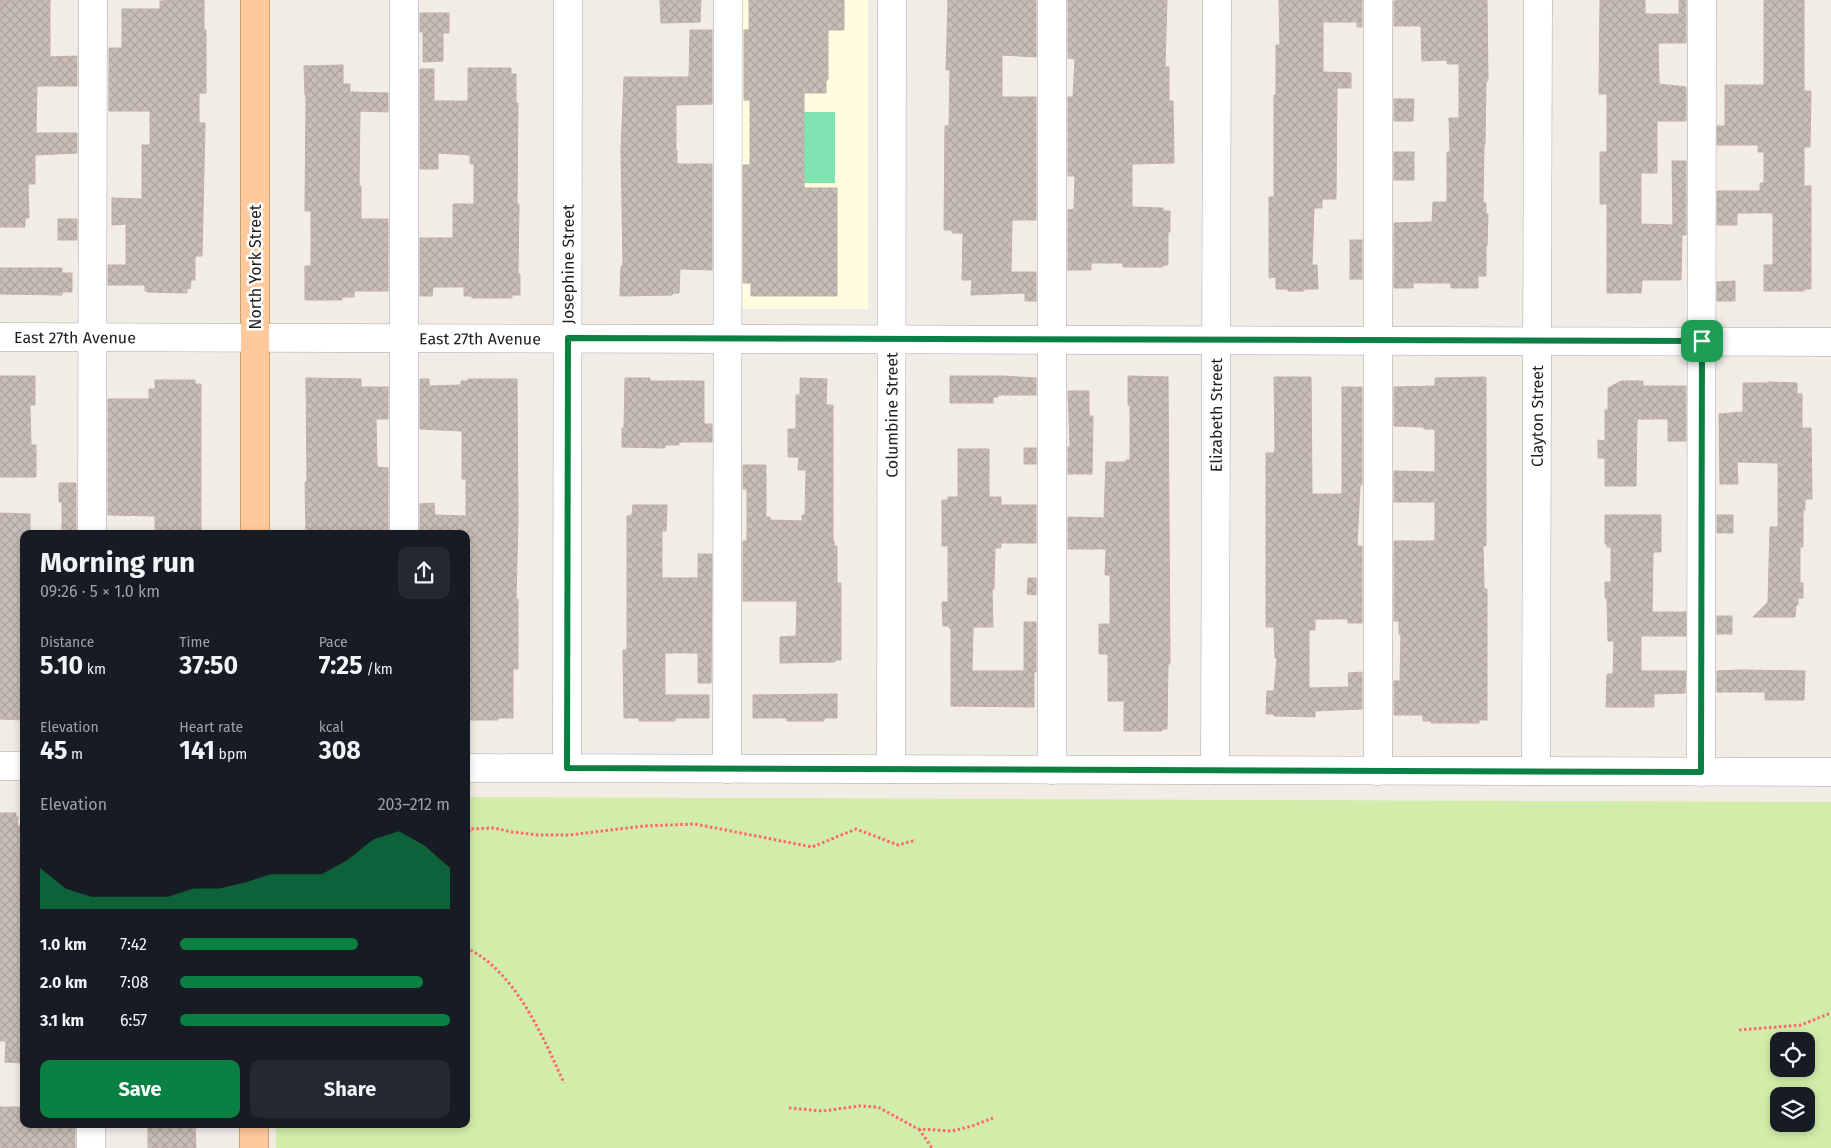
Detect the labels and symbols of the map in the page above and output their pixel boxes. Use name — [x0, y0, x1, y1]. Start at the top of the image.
street label: North York Street — [246, 204, 265, 330]
street label: Josephine Street — [558, 204, 577, 324]
pin — [1681, 320, 1723, 362]
street label: East 27th Avenue — [14, 328, 136, 347]
street label: East 27th Avenue — [419, 329, 541, 348]
street label: Columbine Street — [882, 352, 901, 478]
street label: Elizabeth Street — [1206, 358, 1226, 472]
street label: Clayton Street — [1527, 365, 1547, 467]

